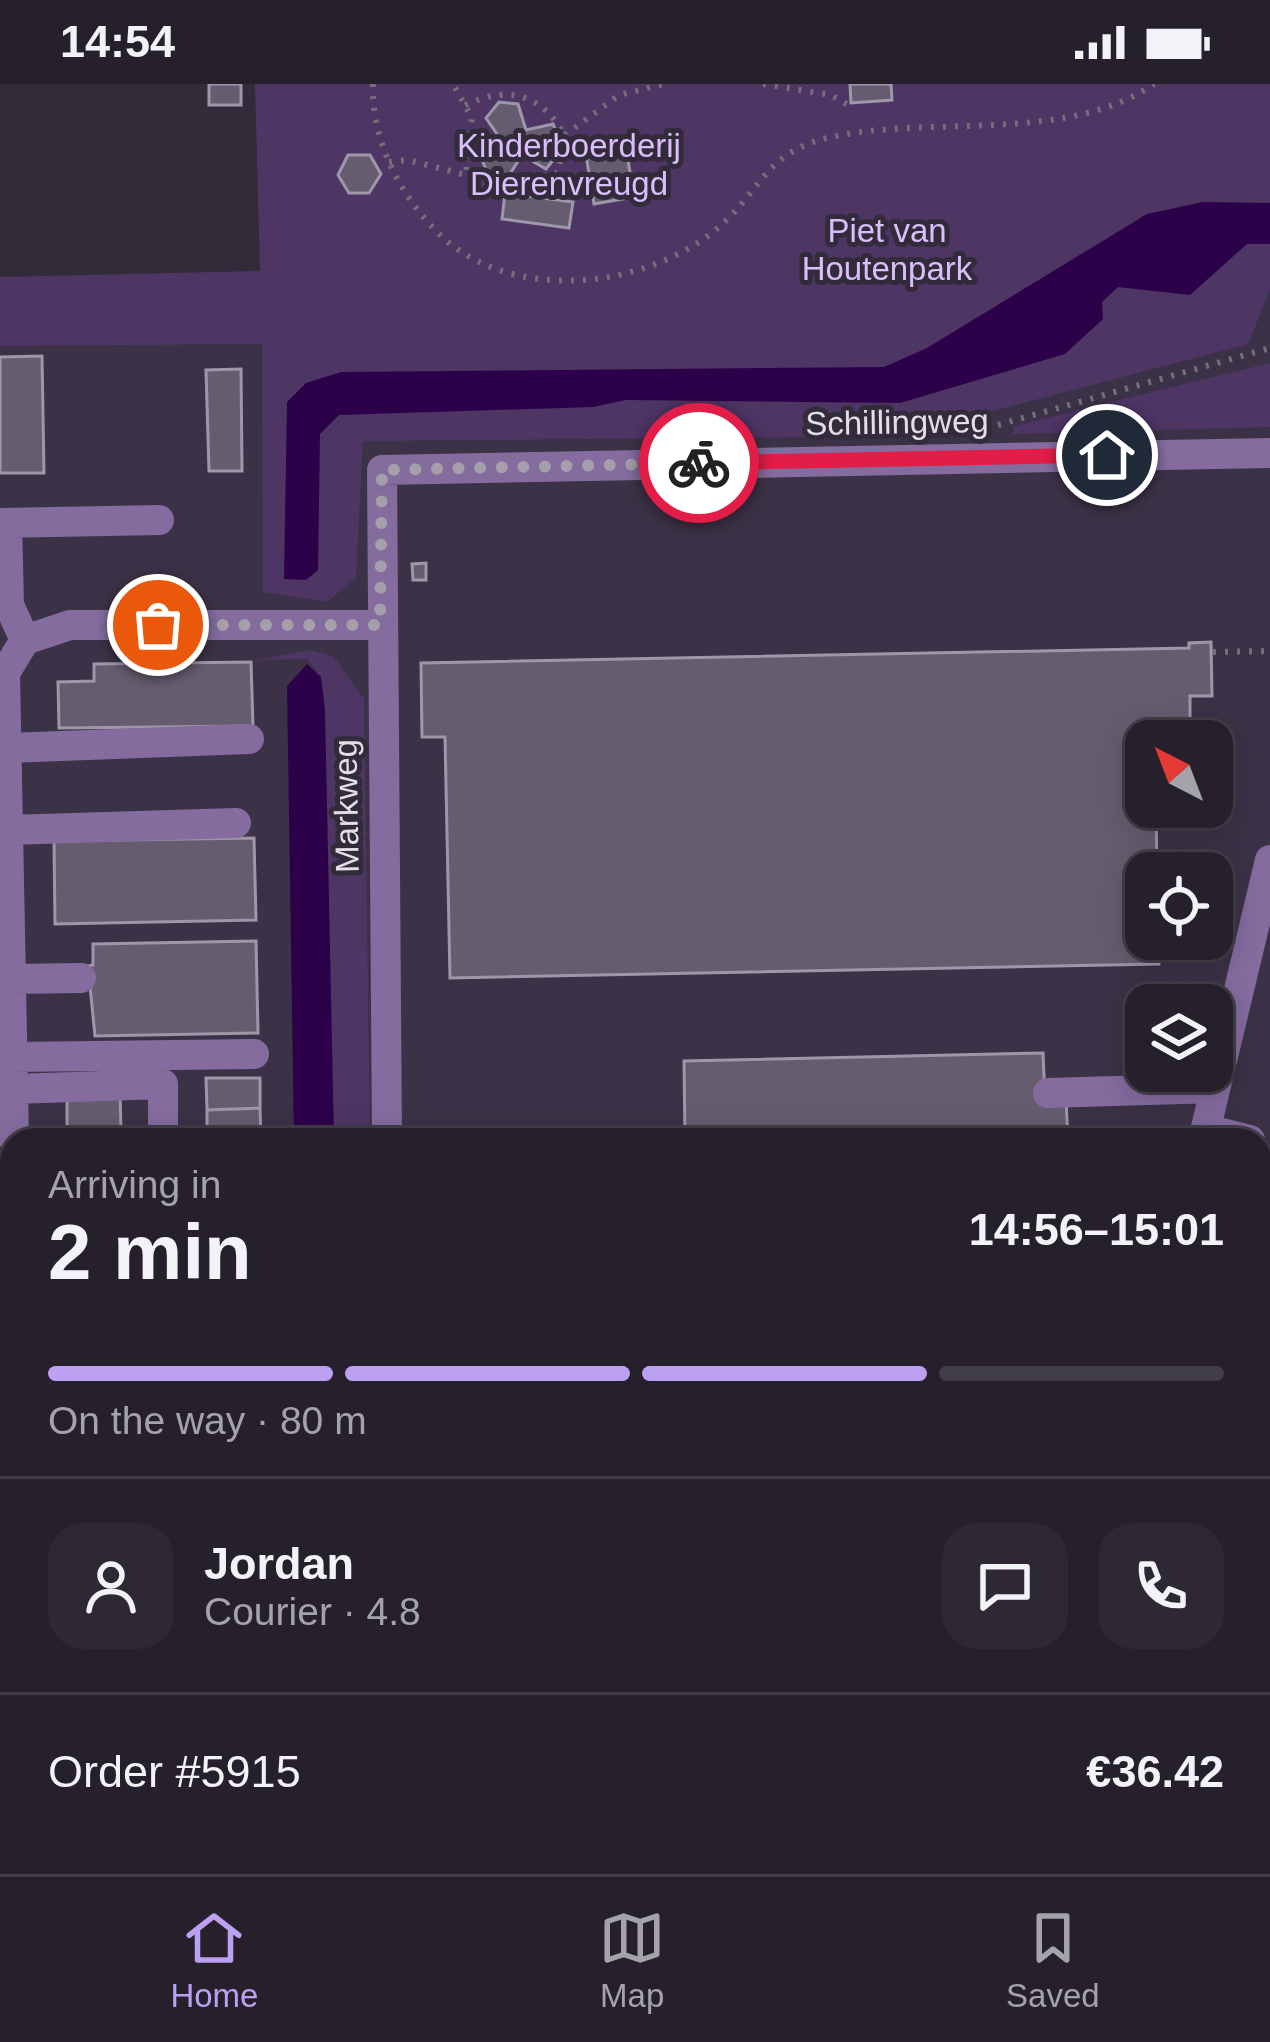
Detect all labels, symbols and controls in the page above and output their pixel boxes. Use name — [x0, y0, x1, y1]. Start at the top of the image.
text: 14:54 — [60, 16, 175, 67]
park label: Kinderboerderij Dierenvreugd — [457, 127, 681, 202]
park label: Piet van Houtenpark — [802, 212, 973, 287]
street label: Schillingweg — [805, 402, 989, 442]
courier — [639, 403, 759, 523]
pin — [1056, 404, 1158, 506]
icon: home — [1074, 422, 1140, 488]
icon: bike — [666, 430, 732, 496]
pin — [107, 574, 209, 676]
icon: bag — [125, 592, 191, 658]
north arrow — [1125, 720, 1233, 828]
map controls — [1125, 720, 1233, 1092]
street label: Markweg — [326, 739, 366, 873]
button: locate — [1125, 852, 1233, 960]
button: layers — [1125, 984, 1233, 1092]
text: Arriving in — [48, 1163, 221, 1206]
text: 14:56–15:01 — [969, 1204, 1224, 1255]
text: 2 min — [48, 1208, 252, 1296]
text: On the way · 80 m — [48, 1399, 367, 1442]
button: person — [48, 1523, 174, 1649]
button: chat — [942, 1523, 1068, 1649]
button: phone — [1098, 1523, 1224, 1649]
text: Jordan — [204, 1538, 354, 1589]
text: Courier · 4.8 — [204, 1590, 421, 1633]
text: Order #5915 — [48, 1746, 301, 1797]
text: €36.42 — [1086, 1746, 1224, 1797]
tab: Home — [170, 1905, 258, 2015]
tab: Map — [599, 1905, 665, 2015]
tab: Saved — [1006, 1905, 1100, 2015]

